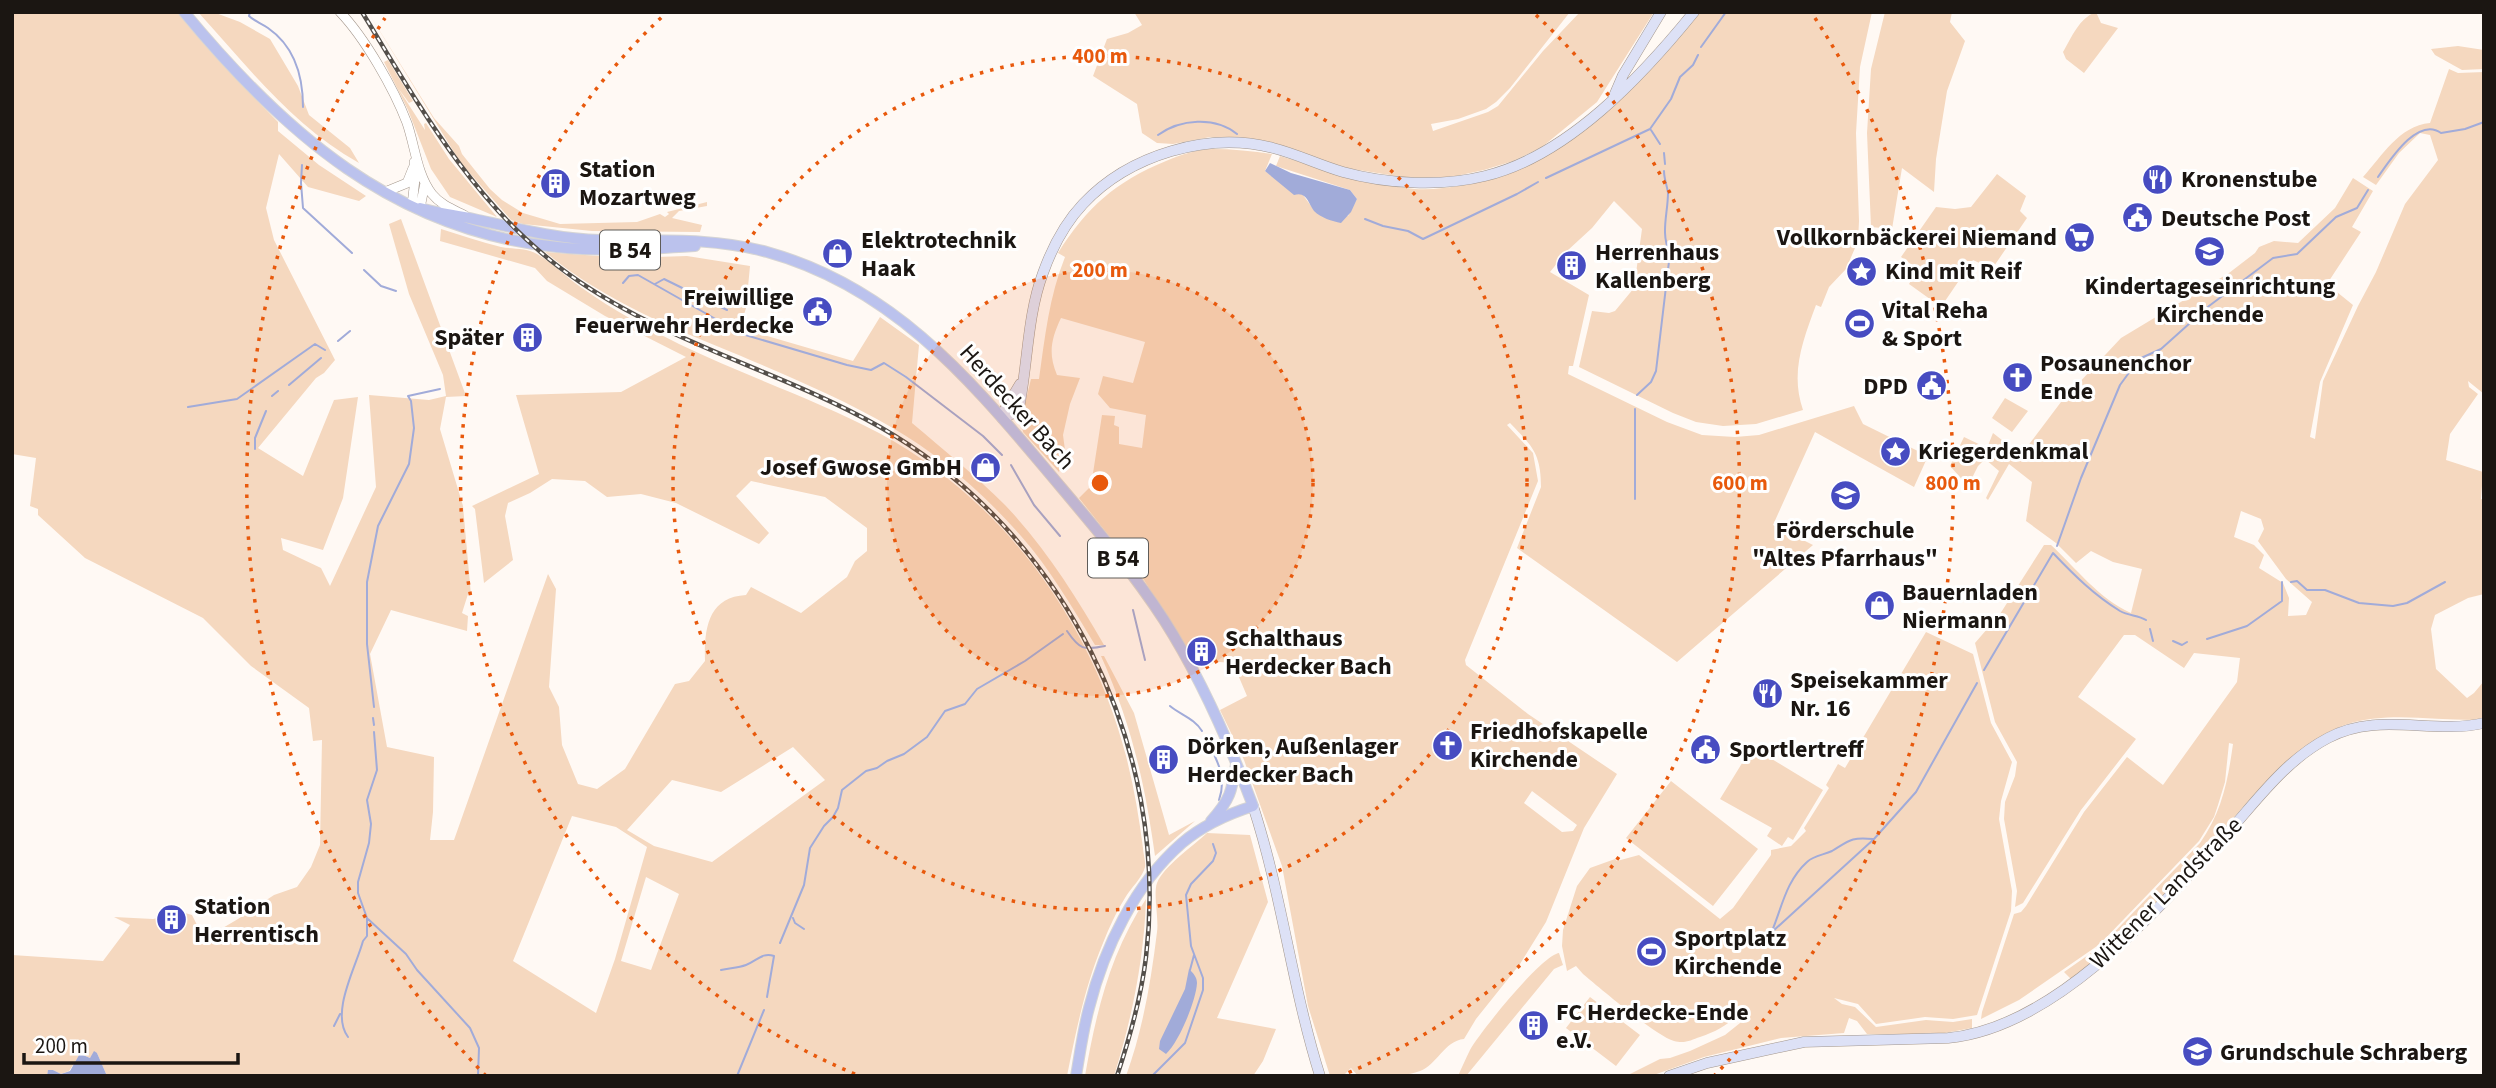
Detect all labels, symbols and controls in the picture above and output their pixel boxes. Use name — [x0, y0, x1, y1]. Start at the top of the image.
text: 400 m — [1072, 41, 1128, 71]
place label: Station Mozartweg — [579, 152, 696, 215]
restaurant icon: Kronenstube — [2141, 162, 2175, 196]
place label: Kronenstube — [2181, 162, 2317, 197]
building icon: Station Mozartweg — [539, 166, 573, 200]
public building icon: Deutsche Post — [2121, 201, 2155, 235]
place label: Deutsche Post — [2161, 201, 2310, 236]
place label: Vollkornbäckerei Niemand — [1776, 220, 2057, 255]
supermarket icon: Vollkornbäckerei Niemand — [2063, 220, 2097, 254]
place label: Elektrotechnik Haak — [861, 223, 1017, 286]
road number: B 54 — [600, 230, 660, 270]
place label: Herrenhaus Kallenberg — [1595, 235, 1719, 298]
school or university icon: Kindertageseinrichtung Kirchende — [2193, 235, 2227, 269]
shop icon: Elektrotechnik Haak — [821, 237, 855, 271]
building icon: Herrenhaus Kallenberg — [1555, 249, 1589, 283]
place icon: Kind mit Reif — [1845, 254, 1879, 288]
place label: Kind mit Reif — [1885, 254, 2022, 289]
text: 200 m — [1072, 255, 1128, 285]
place label: Kindertageseinrichtung Kirchende — [2085, 269, 2336, 332]
place label: Freiwillige Feuerwehr Herdecke — [575, 280, 794, 343]
place label: Vital Reha & Sport — [1881, 293, 1988, 356]
public building icon: Freiwillige Feuerwehr Herdecke — [800, 294, 834, 328]
sports icon: Vital Reha & Sport — [1842, 307, 1876, 341]
place label: Später — [434, 320, 504, 355]
building icon: Später — [510, 320, 544, 354]
street label: Herdecker Bach — [951, 336, 1083, 478]
place label: Posaunenchor Ende — [2040, 346, 2192, 409]
church icon: Posaunenchor Ende — [2000, 360, 2034, 394]
place label: DPD — [1863, 369, 1908, 404]
public building icon: DPD — [1914, 369, 1948, 403]
place icon: Kriegerdenkmal — [1878, 434, 1912, 468]
place label: Kriegerdenkmal — [1918, 434, 2089, 469]
place label: Josef Gwose GmbH — [760, 450, 962, 485]
shop icon: Josef Gwose GmbH — [968, 450, 1002, 484]
text: 600 m — [1712, 468, 1768, 498]
text: 800 m — [1925, 468, 1981, 498]
centre of rings — [1088, 471, 1112, 495]
school or university icon: Förderschule "Altes Pfarrhaus" — [1828, 479, 1862, 513]
place label: Förderschule "Altes Pfarrhaus" — [1752, 513, 1938, 576]
road number: B 54 — [1088, 538, 1148, 578]
place label: Bauernladen Niermann — [1902, 575, 2038, 638]
shop icon: Bauernladen Niermann — [1862, 589, 1896, 623]
place label: Schalthaus Herdecker Bach — [1225, 621, 1392, 684]
building icon: Schalthaus Herdecker Bach — [1185, 635, 1219, 669]
place label: Speisekammer Nr. 16 — [1790, 663, 1948, 726]
restaurant icon: Speisekammer Nr. 16 — [1750, 677, 1784, 711]
place label: Friedhofskapelle Kirchende — [1470, 714, 1648, 777]
church icon: Friedhofskapelle Kirchende — [1430, 728, 1464, 762]
place label: Dörken, Außenlager Herdecker Bach — [1187, 729, 1399, 792]
public building icon: Sportlertreff — [1689, 732, 1723, 766]
place label: Sportlertreff — [1729, 732, 1865, 767]
building icon: Dörken, Außenlager Herdecker Bach — [1147, 743, 1181, 777]
street label: Wittener Landstraße — [2082, 809, 2250, 977]
place label: Station Herrentisch — [194, 889, 319, 952]
building icon: Station Herrentisch — [154, 903, 188, 937]
place label: Sportplatz Kirchende — [1674, 921, 1786, 984]
sports icon: Sportplatz Kirchende — [1634, 935, 1668, 969]
place label: FC Herdecke-Ende e.V. — [1556, 995, 1749, 1058]
building icon: FC Herdecke-Ende e.V. — [1516, 1009, 1550, 1043]
scale bar — [24, 1021, 238, 1066]
text: 200 m — [35, 1031, 88, 1061]
school or university icon: Grundschule Schraberg — [2180, 1035, 2214, 1069]
place label: Grundschule Schraberg — [2220, 1035, 2468, 1070]

